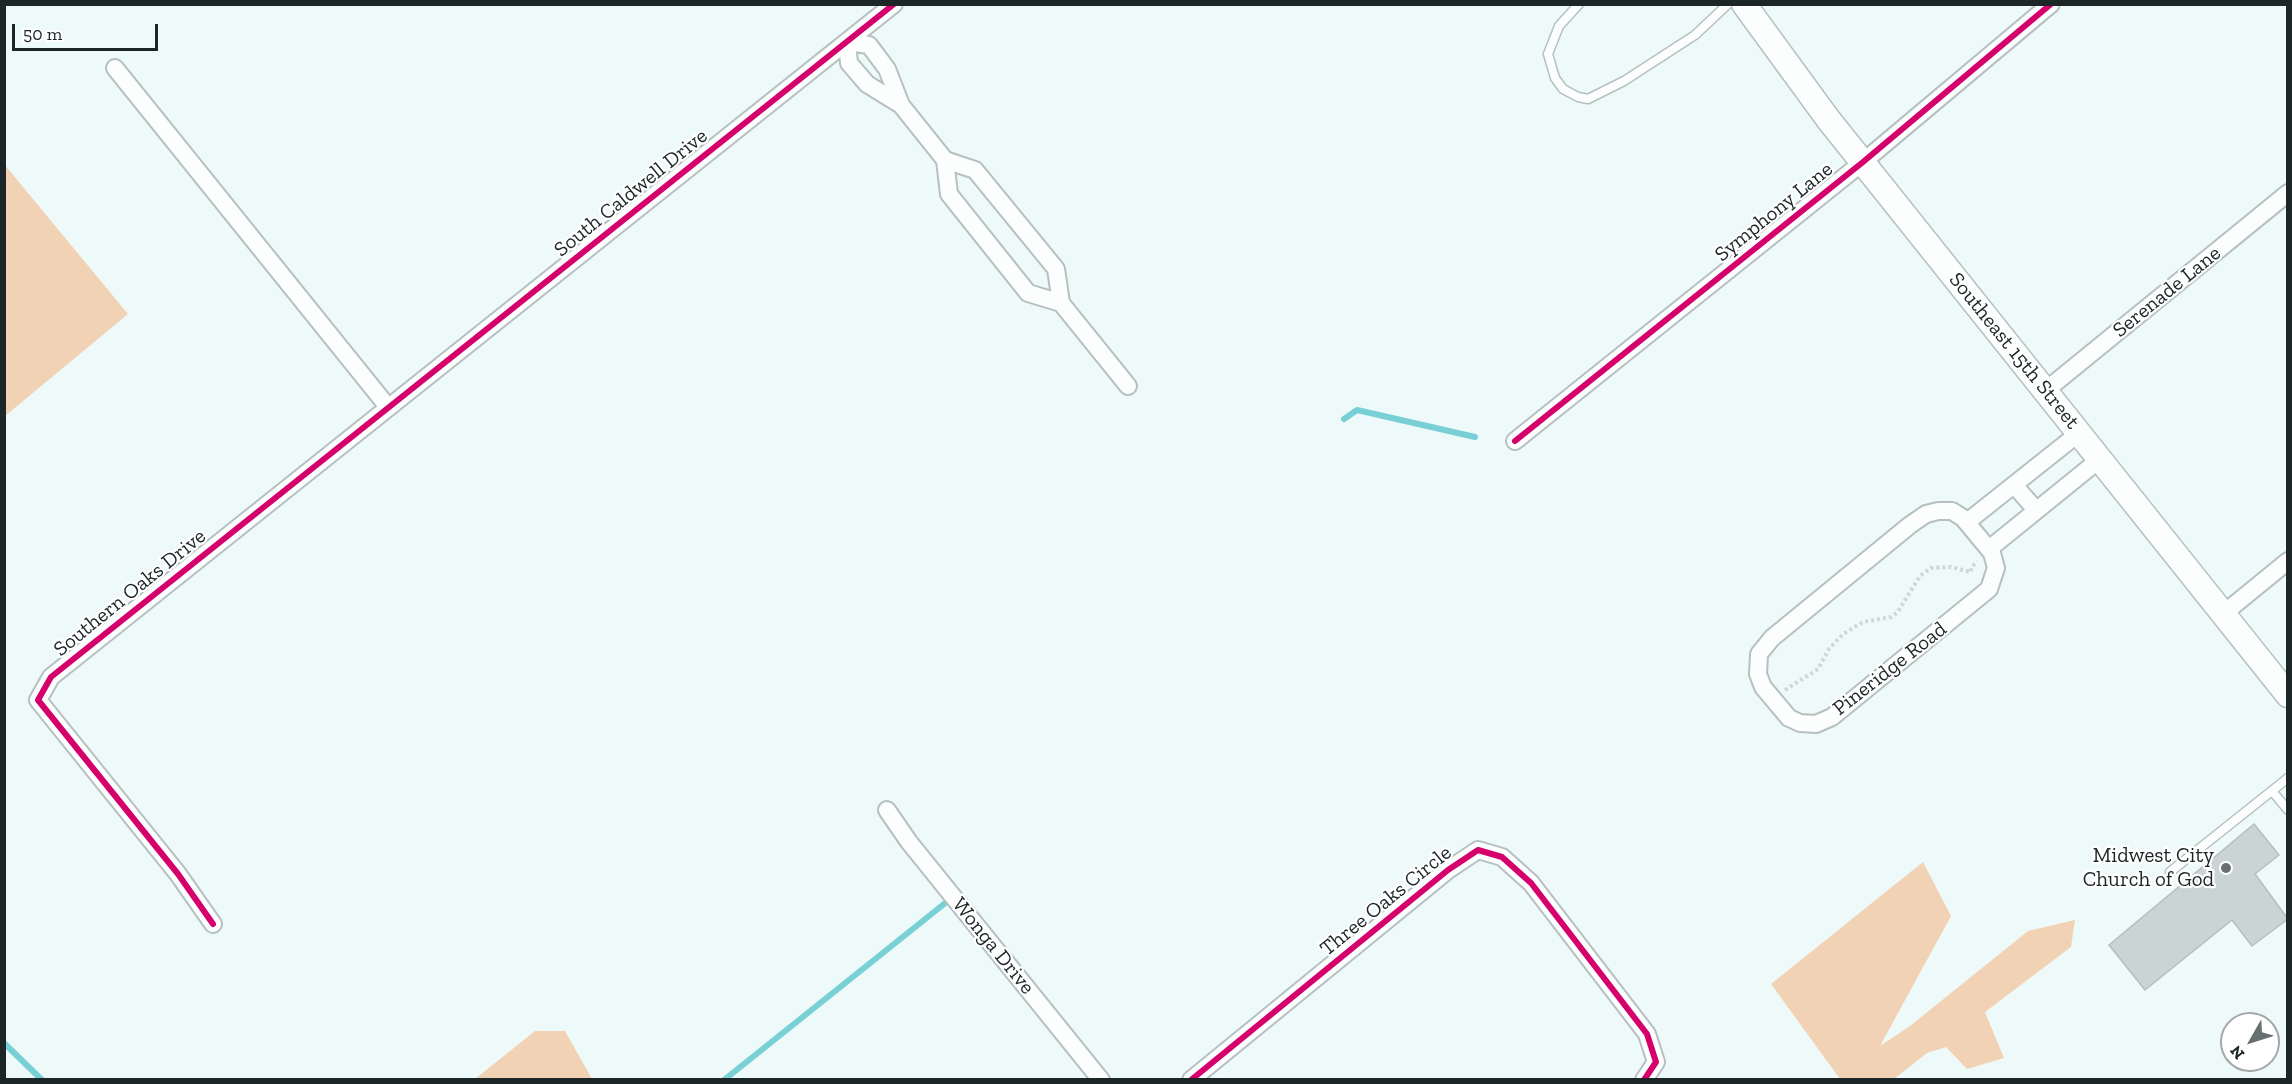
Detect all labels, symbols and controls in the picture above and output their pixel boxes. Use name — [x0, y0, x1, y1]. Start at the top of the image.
scale bar — [15, 12, 160, 50]
text: 50 m — [23, 23, 62, 45]
street label: South Caldwell Drive — [549, 123, 713, 263]
street label: Symphony Lane — [1710, 157, 1838, 267]
street label: Serenade Lane — [2108, 241, 2226, 343]
street label: Southeast 15th Street — [1943, 268, 2085, 434]
street label: Southern Oaks Drive — [49, 524, 211, 662]
street label: Pineridge Road — [1828, 617, 1952, 721]
street label: Three Oaks Circle — [1315, 840, 1457, 962]
place label: Midwest City Church of God — [2083, 843, 2214, 893]
marker: Midwest City Church of God — [2219, 861, 2233, 875]
street label: Wonga Drive — [946, 892, 1040, 1000]
north arrow — [2220, 1012, 2280, 1072]
text: N — [2226, 1042, 2248, 1063]

